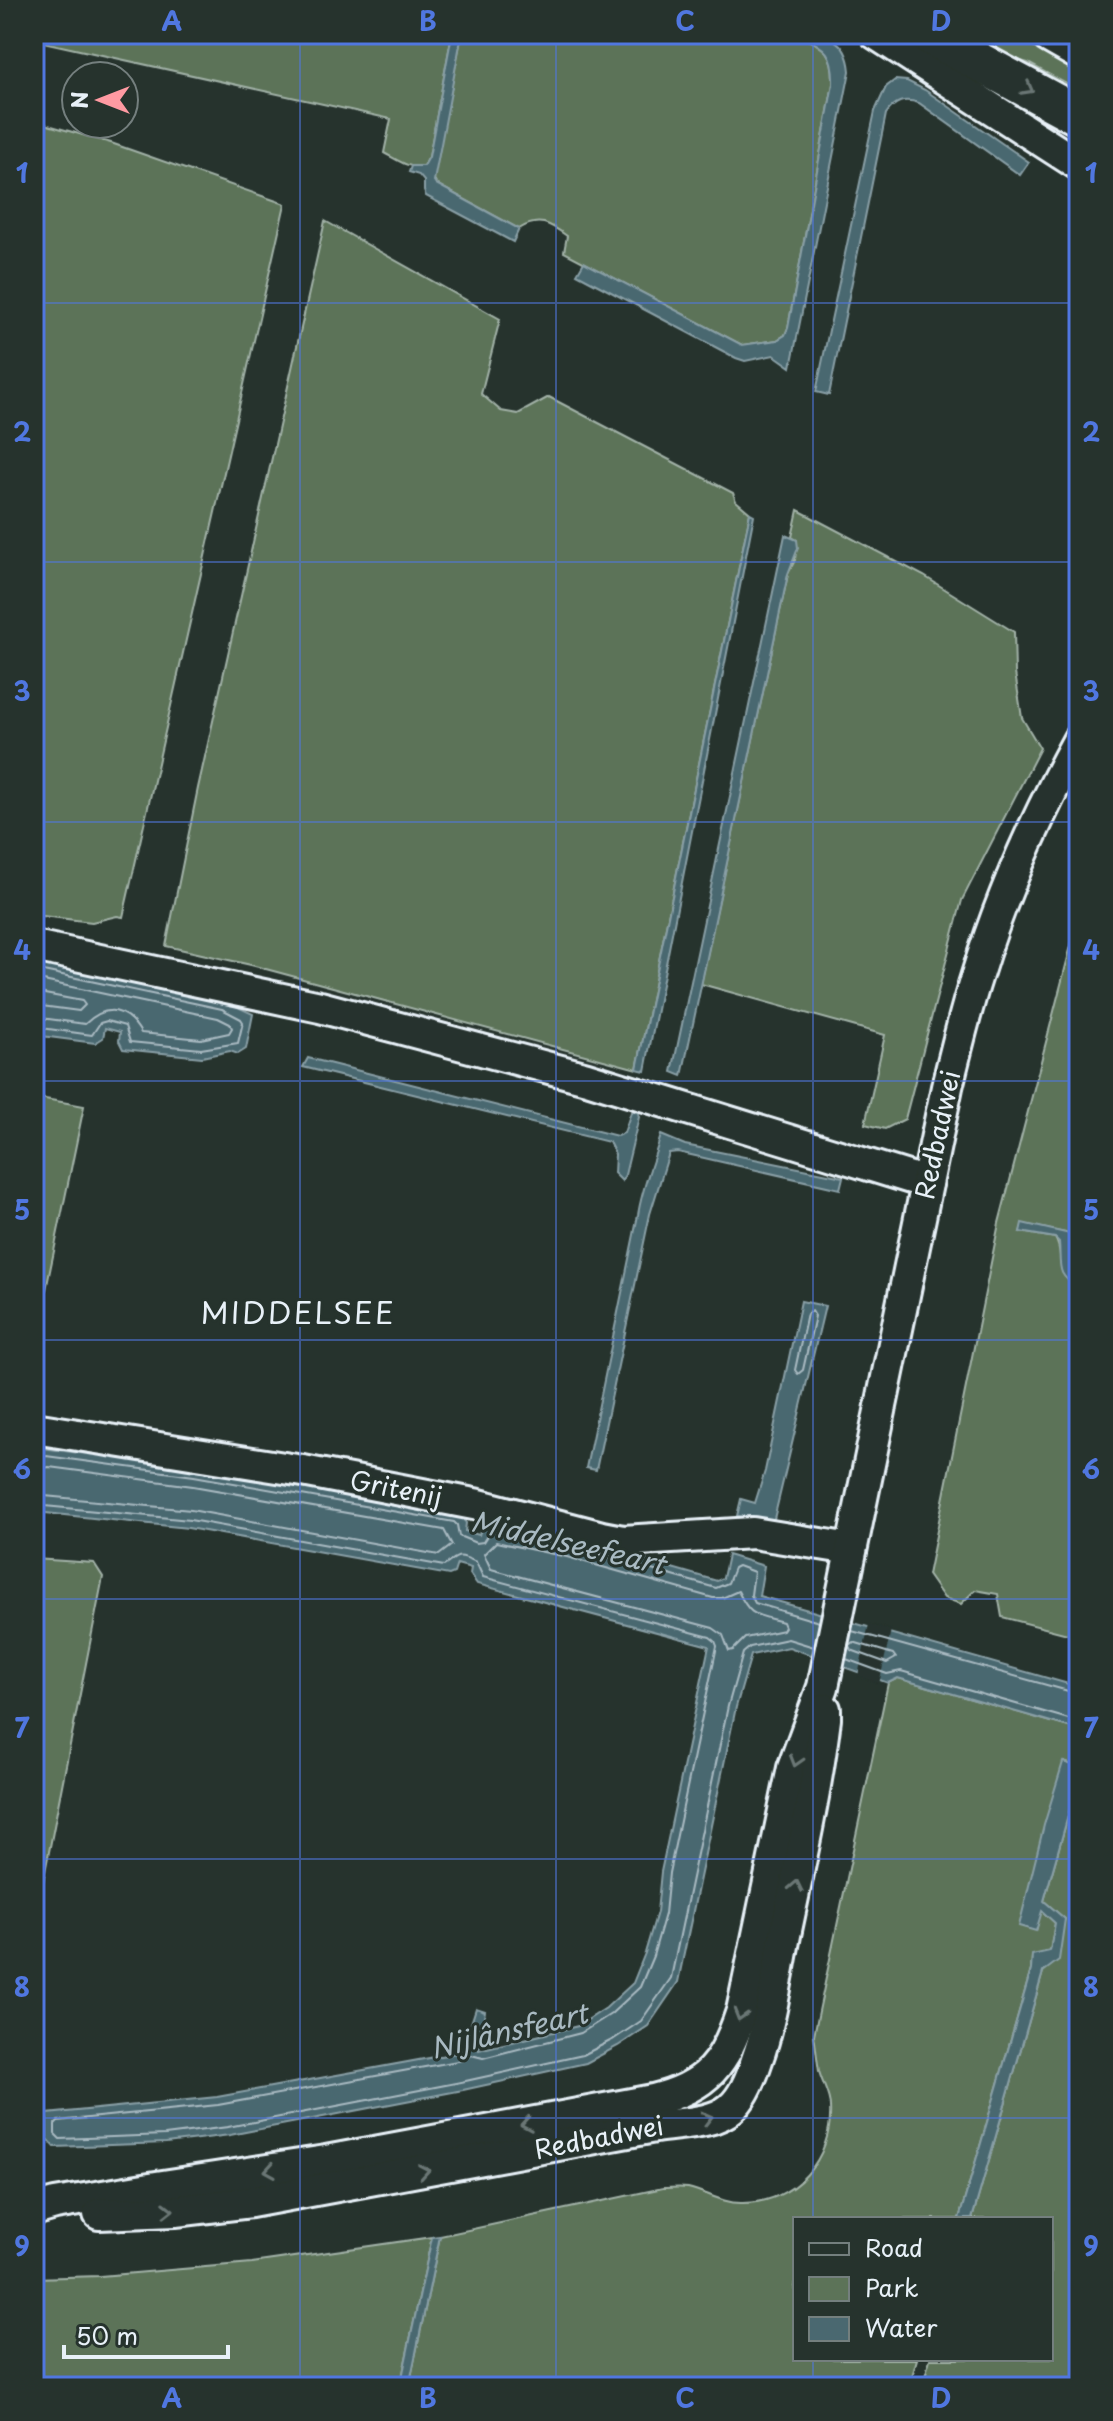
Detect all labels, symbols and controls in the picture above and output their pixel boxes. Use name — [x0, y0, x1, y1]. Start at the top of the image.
text: A — [162, 1, 182, 40]
text: B — [419, 1, 437, 40]
text: C — [675, 1, 695, 40]
text: D — [931, 1, 951, 40]
north arrow — [60, 60, 140, 140]
one-way arrow — [1020, 79, 1034, 94]
text: N — [62, 91, 95, 109]
text: 1 — [16, 153, 28, 192]
text: 1 — [1085, 153, 1097, 192]
text: 2 — [13, 412, 31, 451]
text: 2 — [1082, 412, 1100, 451]
text: 3 — [13, 671, 31, 710]
text: 3 — [1082, 671, 1100, 710]
text: 4 — [13, 930, 31, 969]
text: 4 — [1082, 930, 1100, 969]
street label: Redbadwei — [904, 1067, 969, 1203]
text: 5 — [14, 1190, 30, 1229]
text: 5 — [1083, 1190, 1099, 1229]
district label: MIDDELSEE — [200, 1289, 396, 1334]
text: 6 — [13, 1449, 31, 1488]
text: 6 — [1082, 1449, 1100, 1488]
street label: Gritenij — [347, 1460, 446, 1516]
water label: Middelseefeart — [467, 1498, 673, 1586]
text: 7 — [15, 1708, 30, 1747]
text: 7 — [1084, 1708, 1099, 1747]
one-way arrow — [789, 1753, 805, 1767]
one-way arrow — [786, 1879, 803, 1892]
text: 8 — [14, 1967, 30, 2006]
text: 8 — [1083, 1967, 1099, 2006]
water label: Nijlânsfeart — [426, 1990, 595, 2068]
one-way arrow — [733, 2007, 749, 2021]
street label: Redbadwei — [531, 2105, 667, 2168]
one-way arrow — [700, 2110, 714, 2127]
one-way arrow — [519, 2114, 533, 2131]
one-way arrow — [263, 2161, 277, 2178]
one-way arrow — [418, 2163, 431, 2180]
one-way arrow — [162, 2202, 175, 2219]
legend — [793, 2217, 1053, 2361]
text: 9 — [14, 2226, 30, 2265]
text: 9 — [1083, 2226, 1099, 2265]
text: Road — [865, 2229, 923, 2265]
text: Park — [865, 2269, 919, 2305]
scale bar — [64, 2309, 228, 2359]
text: Water — [865, 2309, 938, 2345]
text: 50 m — [76, 2317, 138, 2353]
text: A — [162, 2378, 182, 2417]
text: B — [419, 2378, 437, 2417]
text: C — [675, 2378, 695, 2417]
text: D — [931, 2378, 951, 2417]

